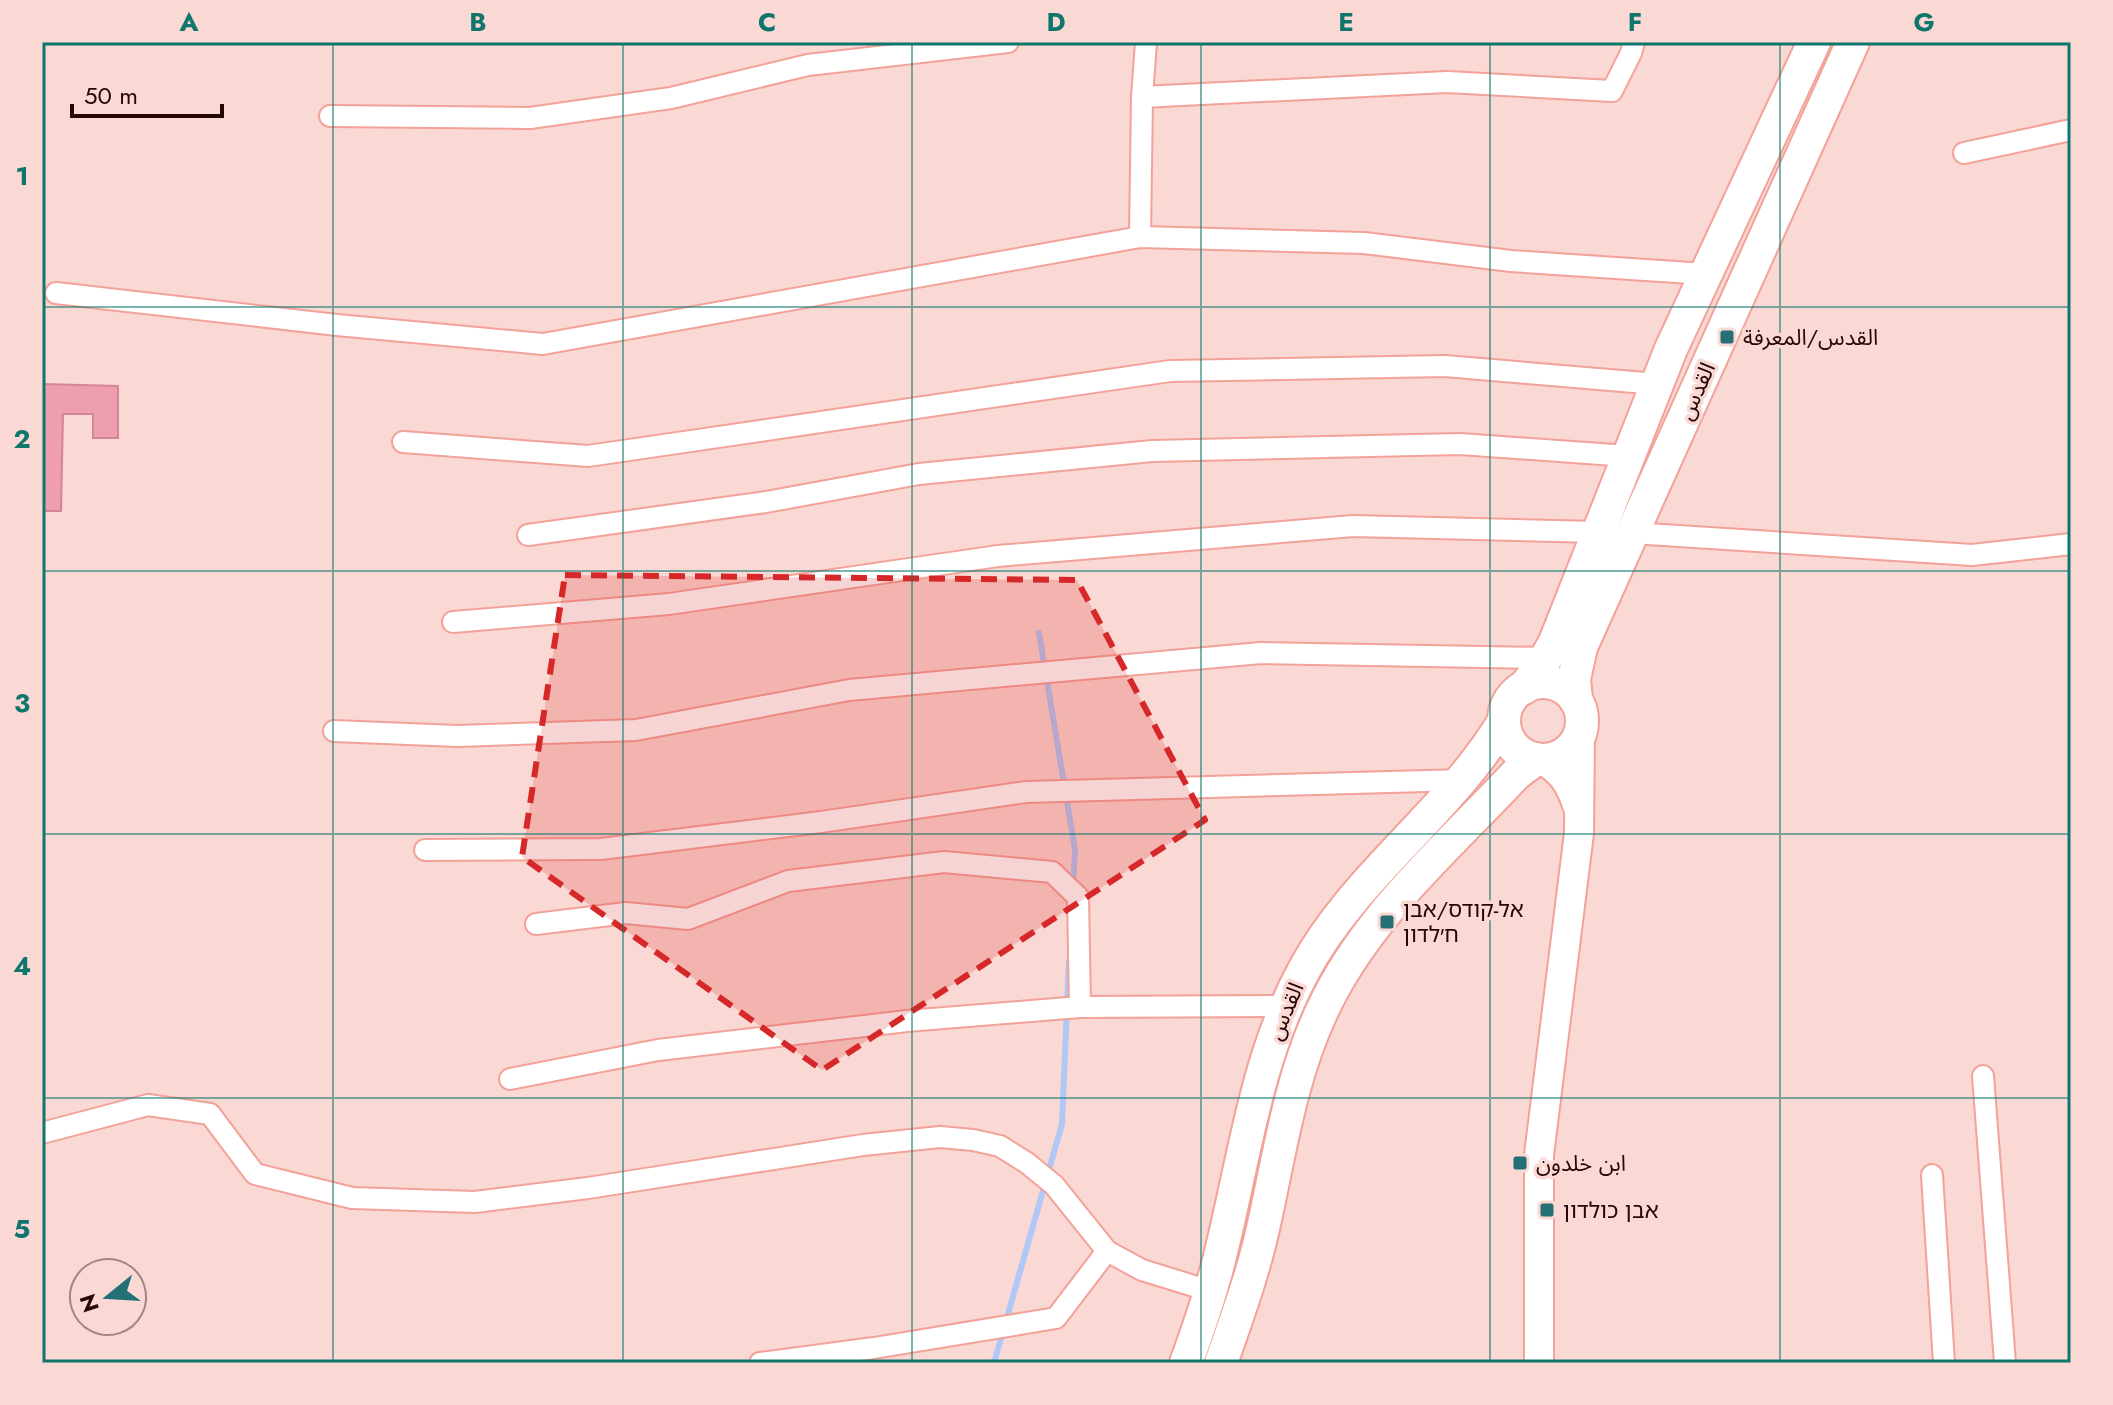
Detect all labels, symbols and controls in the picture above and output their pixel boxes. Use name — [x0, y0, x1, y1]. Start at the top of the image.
text: A — [178, 3, 199, 41]
text: B — [469, 3, 487, 41]
text: C — [758, 3, 776, 41]
text: D — [1046, 3, 1066, 41]
text: E — [1338, 3, 1354, 41]
text: F — [1628, 3, 1642, 41]
text: G — [1913, 3, 1935, 41]
scale bar — [72, 68, 222, 118]
text: 50 m — [84, 78, 138, 113]
text: 1 — [15, 157, 29, 195]
place label: القدس/المعرفة — [1743, 321, 1878, 353]
marker: القدس/المعرفة — [1718, 328, 1736, 346]
street label: القدس — [1669, 357, 1723, 425]
text: 2 — [13, 420, 31, 458]
text: 3 — [14, 684, 30, 722]
place label: אל-קודס/אבן ח׳לדון — [1403, 893, 1524, 950]
marker: אל-קודס/אבן ח׳לדון — [1378, 913, 1396, 931]
text: 4 — [13, 947, 31, 985]
street label: القدس — [1259, 977, 1311, 1045]
place label: ابن خلدون — [1536, 1147, 1626, 1179]
marker: ابن خلدون — [1511, 1154, 1529, 1172]
place label: אבן כולדון — [1563, 1194, 1659, 1226]
marker: אבן כולדון — [1538, 1201, 1556, 1219]
text: 5 — [14, 1210, 30, 1248]
north arrow — [68, 1257, 148, 1337]
text: N — [71, 1290, 107, 1316]

